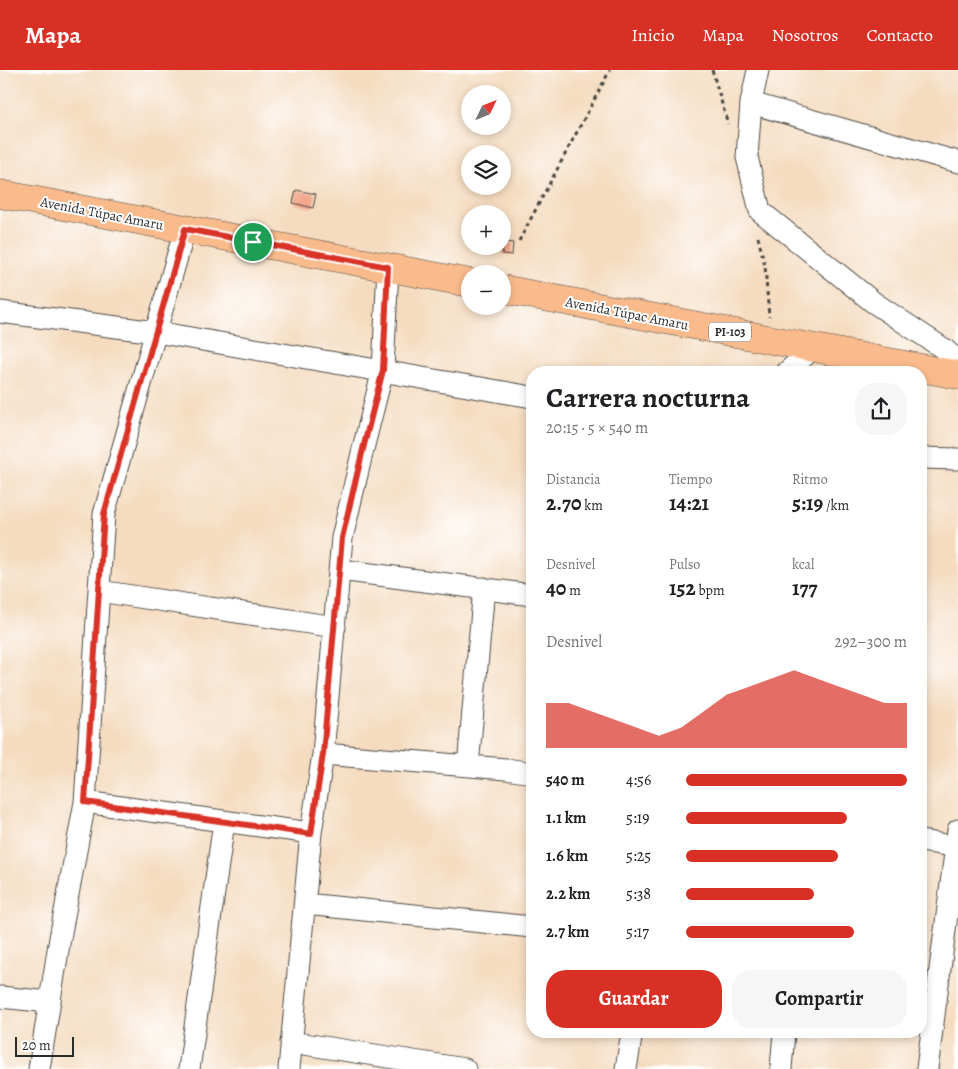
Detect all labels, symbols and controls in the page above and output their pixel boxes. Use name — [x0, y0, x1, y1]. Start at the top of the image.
text: Mapa — [25, 19, 81, 51]
text: Inicio — [631, 23, 674, 47]
text: Mapa — [702, 23, 744, 47]
text: Nosotros — [772, 23, 838, 47]
text: Contacto — [866, 23, 933, 47]
north arrow — [461, 85, 511, 135]
map controls — [461, 85, 511, 315]
button: layers — [461, 145, 511, 195]
street label: Avenida Túpac Amaru — [38, 192, 165, 235]
button: + — [461, 205, 511, 255]
pin — [232, 221, 274, 263]
icon: arrive — [239, 228, 267, 256]
button: − — [461, 265, 511, 315]
street label: Avenida Túpac Amaru — [563, 292, 690, 335]
road number: PI-103 — [709, 322, 751, 342]
text: Carrera nocturna — [546, 379, 750, 417]
button: share — [855, 383, 907, 435]
text: 20:15 · 5 × 540 m — [546, 417, 648, 439]
text: Distancia — [546, 470, 601, 489]
text: Tiempo — [669, 470, 712, 489]
text: Ritmo — [792, 470, 828, 489]
text: 2.70 — [546, 489, 581, 517]
text: 14:21 — [669, 489, 709, 517]
text: 5:19 — [792, 489, 823, 517]
text: km — [581, 496, 603, 515]
text: /km — [823, 496, 849, 515]
text: Desnivel — [546, 555, 595, 574]
text: Pulso — [669, 555, 700, 574]
text: kcal — [792, 555, 814, 574]
text: 40 — [546, 574, 566, 602]
text: 152 — [669, 574, 696, 602]
text: 177 — [792, 574, 817, 602]
text: m — [566, 581, 581, 600]
text: bpm — [696, 581, 725, 600]
text: Desnivel — [546, 631, 602, 653]
text: 292–300 m — [835, 631, 907, 653]
text: 540 m — [546, 769, 585, 791]
text: 4:56 — [626, 769, 651, 791]
text: 1.1 km — [546, 807, 586, 829]
text: 5:19 — [626, 807, 649, 829]
text: 1.6 km — [546, 845, 588, 867]
text: 5:25 — [626, 845, 651, 867]
text: 2.2 km — [546, 883, 590, 905]
text: 5:38 — [626, 883, 651, 905]
text: 2.7 km — [546, 921, 589, 943]
text: 5:17 — [626, 921, 649, 943]
button: Guardar — [546, 970, 722, 1028]
button: Compartir — [732, 970, 907, 1028]
scale bar — [15, 1034, 74, 1057]
text: 20 m — [22, 1036, 51, 1055]

